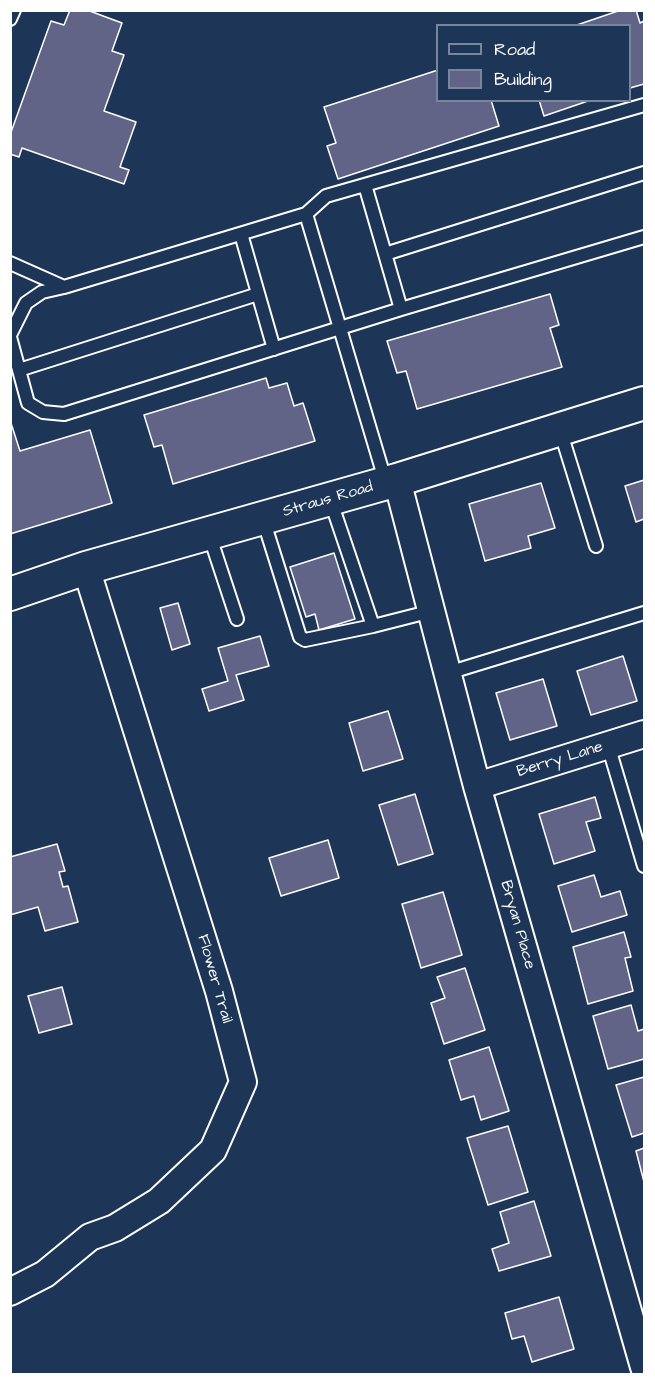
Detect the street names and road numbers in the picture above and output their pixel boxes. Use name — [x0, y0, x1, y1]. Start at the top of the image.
street label: Straus Road — [281, 478, 375, 522]
street label: Berry Lane — [515, 738, 605, 782]
street label: Bryan Place — [495, 879, 539, 971]
street label: Flower Trail — [192, 932, 236, 1026]

